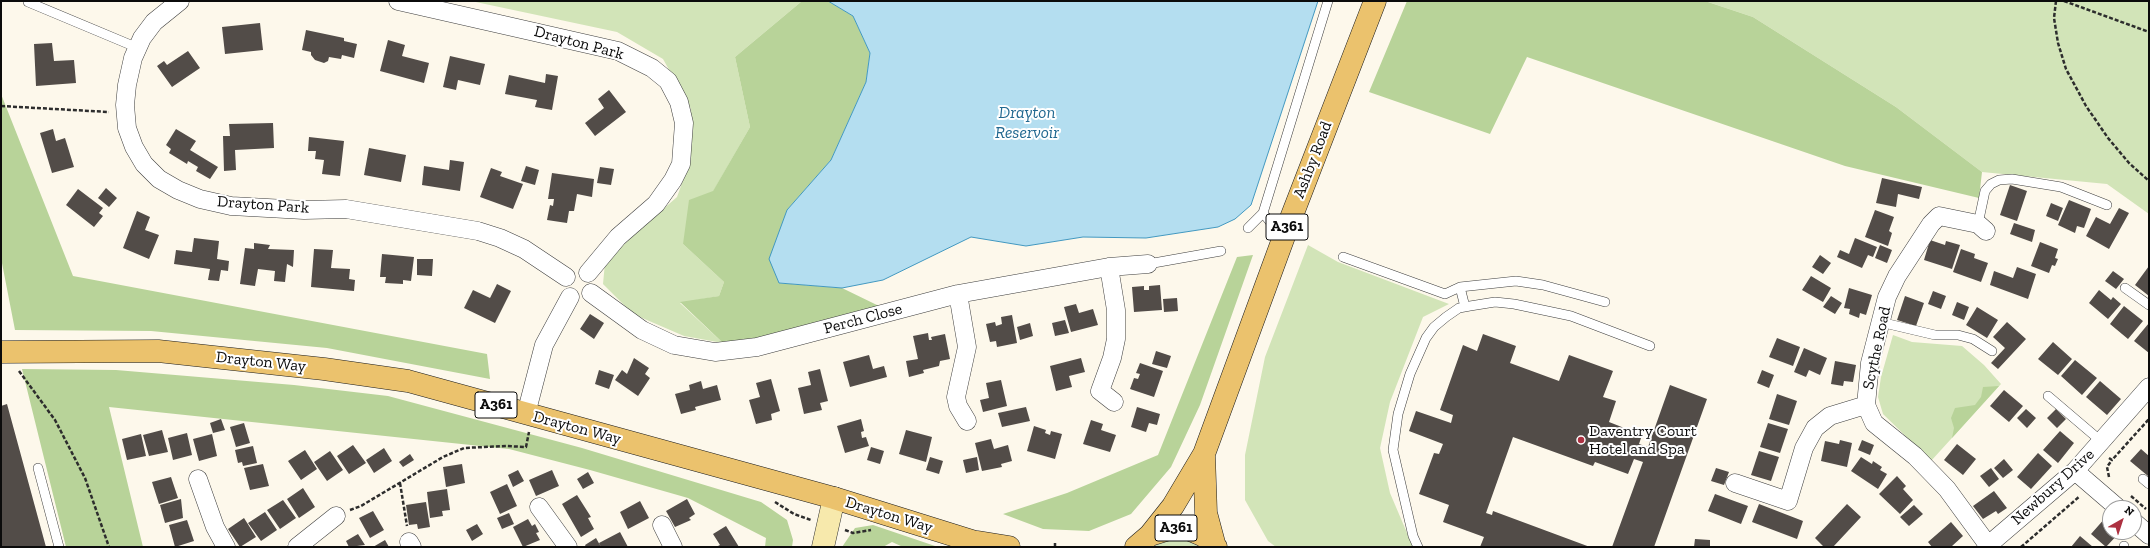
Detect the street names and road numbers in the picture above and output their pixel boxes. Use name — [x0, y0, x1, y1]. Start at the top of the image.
street label: Drayton Park — [532, 22, 626, 64]
street label: Ashby Road — [1290, 119, 1336, 201]
street label: Drayton Park — [216, 192, 310, 218]
road number: A361 — [1266, 214, 1308, 240]
street label: Perch Close — [822, 299, 904, 339]
street label: Scythe Road — [1859, 305, 1895, 391]
street label: Drayton Way — [215, 348, 307, 376]
road number: A361 — [475, 392, 517, 418]
street label: Drayton Way — [531, 407, 623, 449]
street label: Newbury Drive — [2008, 445, 2098, 529]
street label: Drayton Way — [843, 493, 935, 537]
road number: A361 — [1155, 515, 1197, 541]

